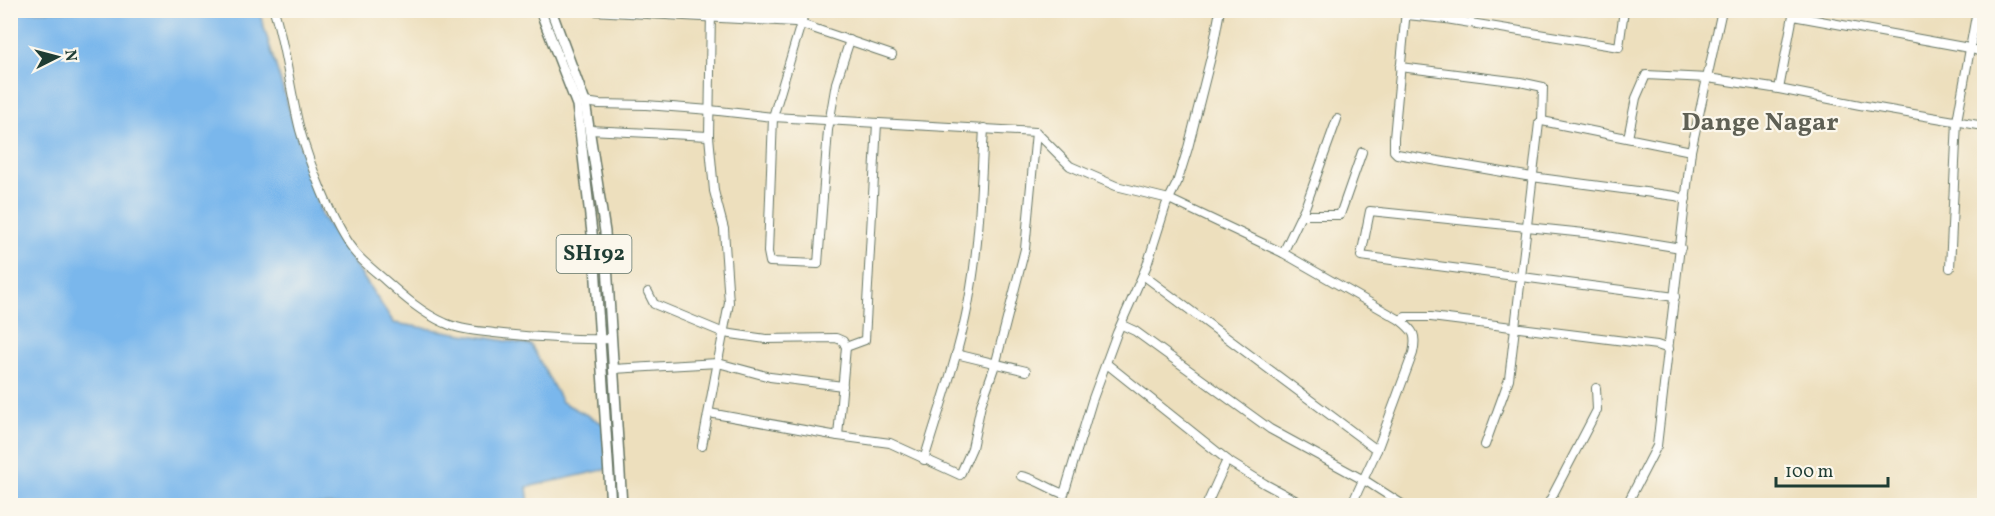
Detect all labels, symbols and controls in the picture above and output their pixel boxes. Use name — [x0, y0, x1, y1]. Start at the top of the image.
north arrow — [27, 27, 87, 87]
text: N — [58, 49, 82, 63]
district label: Dange Nagar — [1681, 105, 1839, 141]
road number: SH192 — [556, 235, 632, 273]
scale bar — [1776, 450, 1888, 488]
text: 100 m — [1785, 460, 1834, 485]

